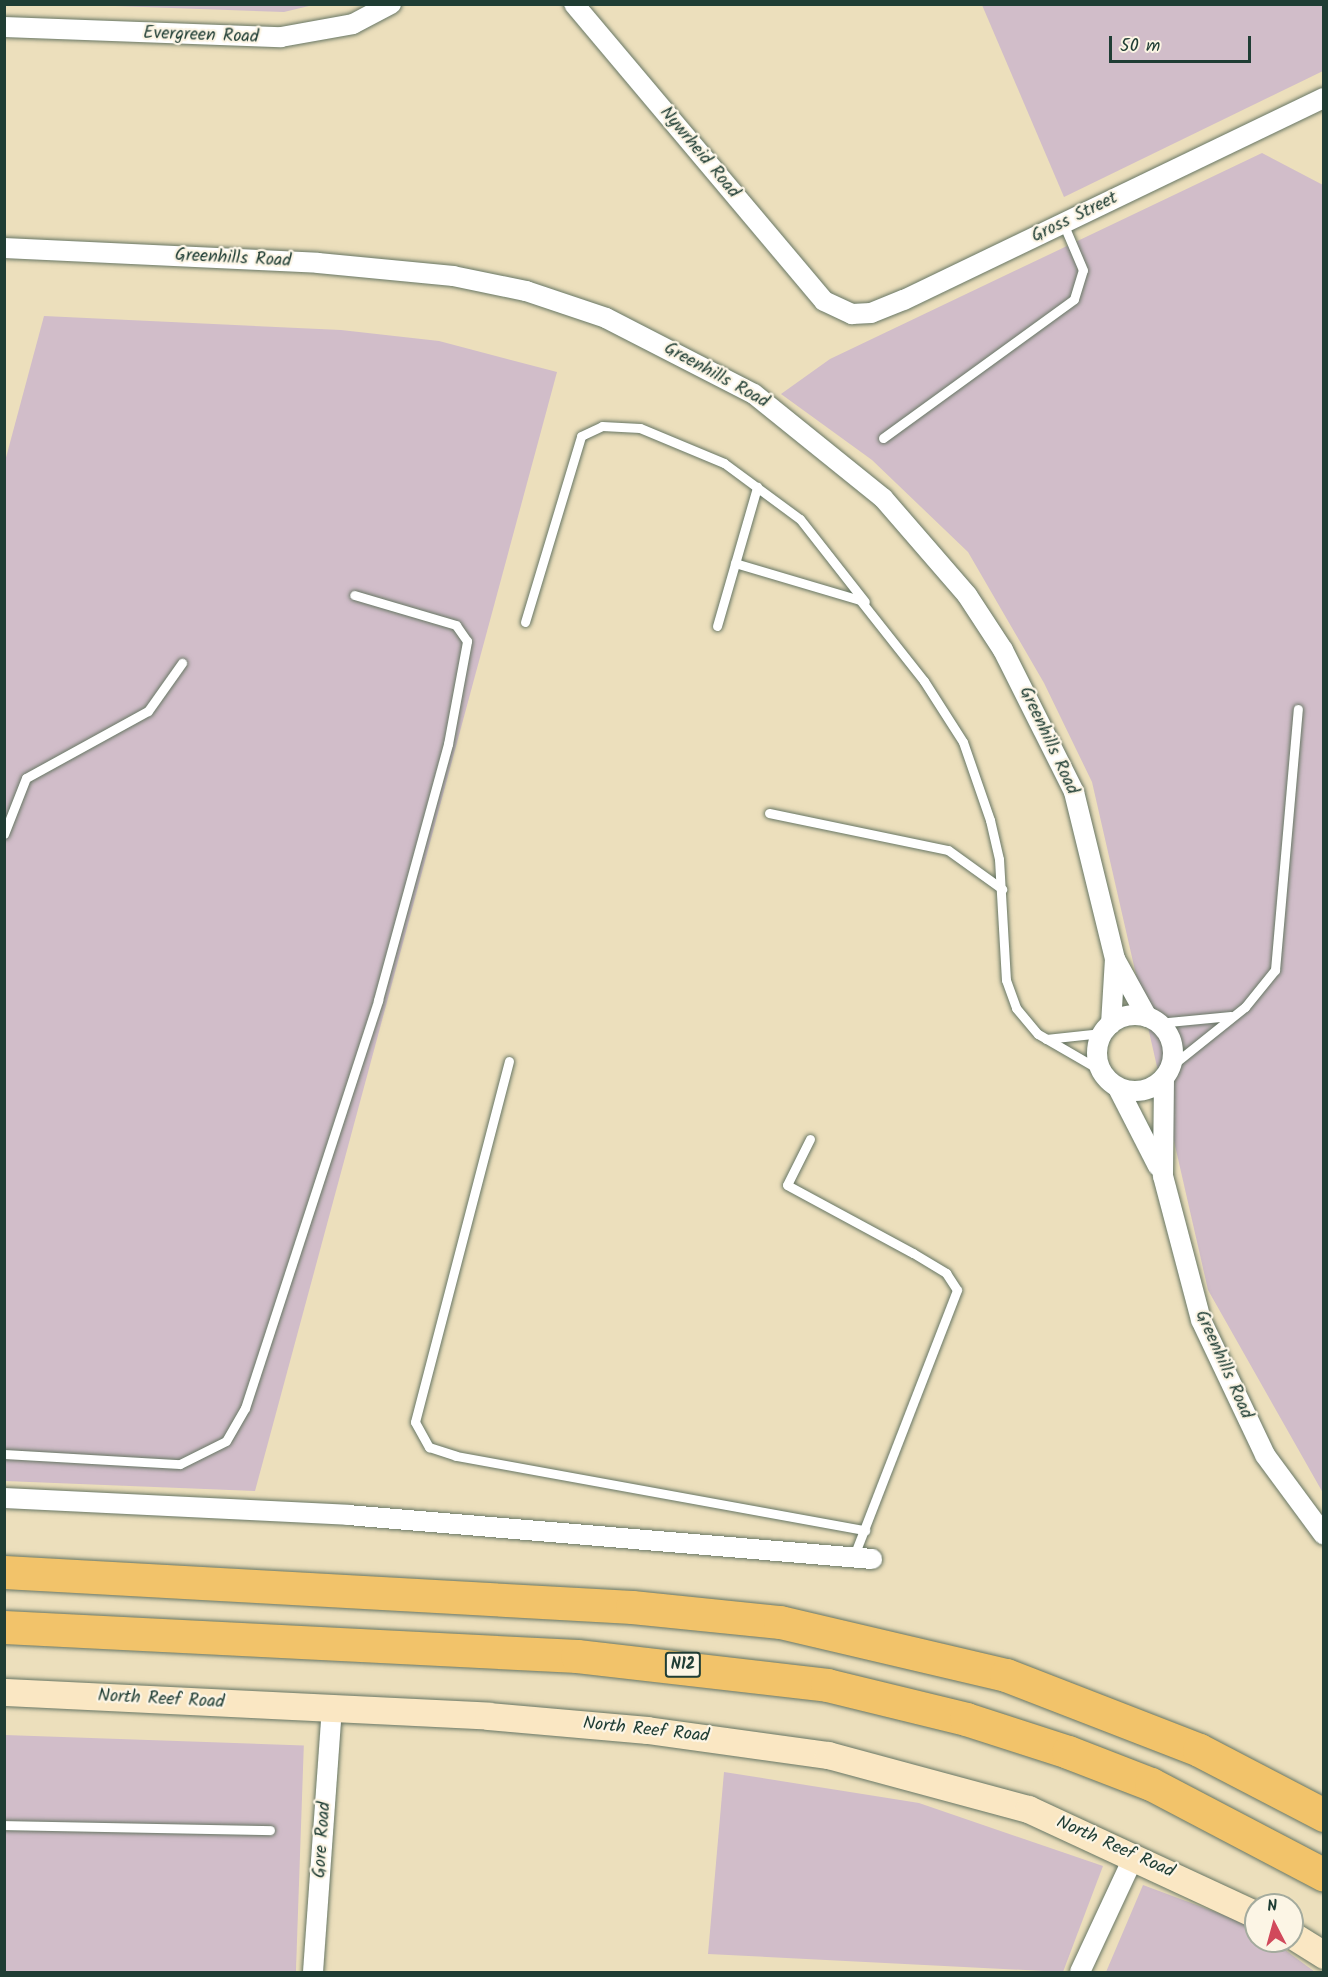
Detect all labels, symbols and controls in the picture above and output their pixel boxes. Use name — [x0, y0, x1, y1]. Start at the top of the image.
street label: Evergreen Road — [143, 23, 259, 49]
scale bar — [1112, 24, 1254, 62]
text: 50 m — [1120, 32, 1160, 61]
street label: Nywrheid Road — [654, 103, 744, 203]
street label: Gross Street — [1028, 188, 1122, 248]
street label: Greenhills Road — [174, 245, 292, 273]
street label: Greenhills Road — [660, 338, 772, 414]
street label: Greenhills Road — [1014, 684, 1082, 798]
street label: Greenhills Road — [1189, 1307, 1257, 1423]
road number: N12 — [664, 1652, 702, 1678]
street label: North Reef Road — [97, 1686, 225, 1714]
street label: North Reef Road — [582, 1714, 710, 1748]
street label: Gore Road — [310, 1801, 336, 1879]
street label: North Reef Road — [1053, 1812, 1177, 1884]
north arrow — [1244, 1893, 1304, 1953]
text: N — [1266, 1894, 1279, 1920]

